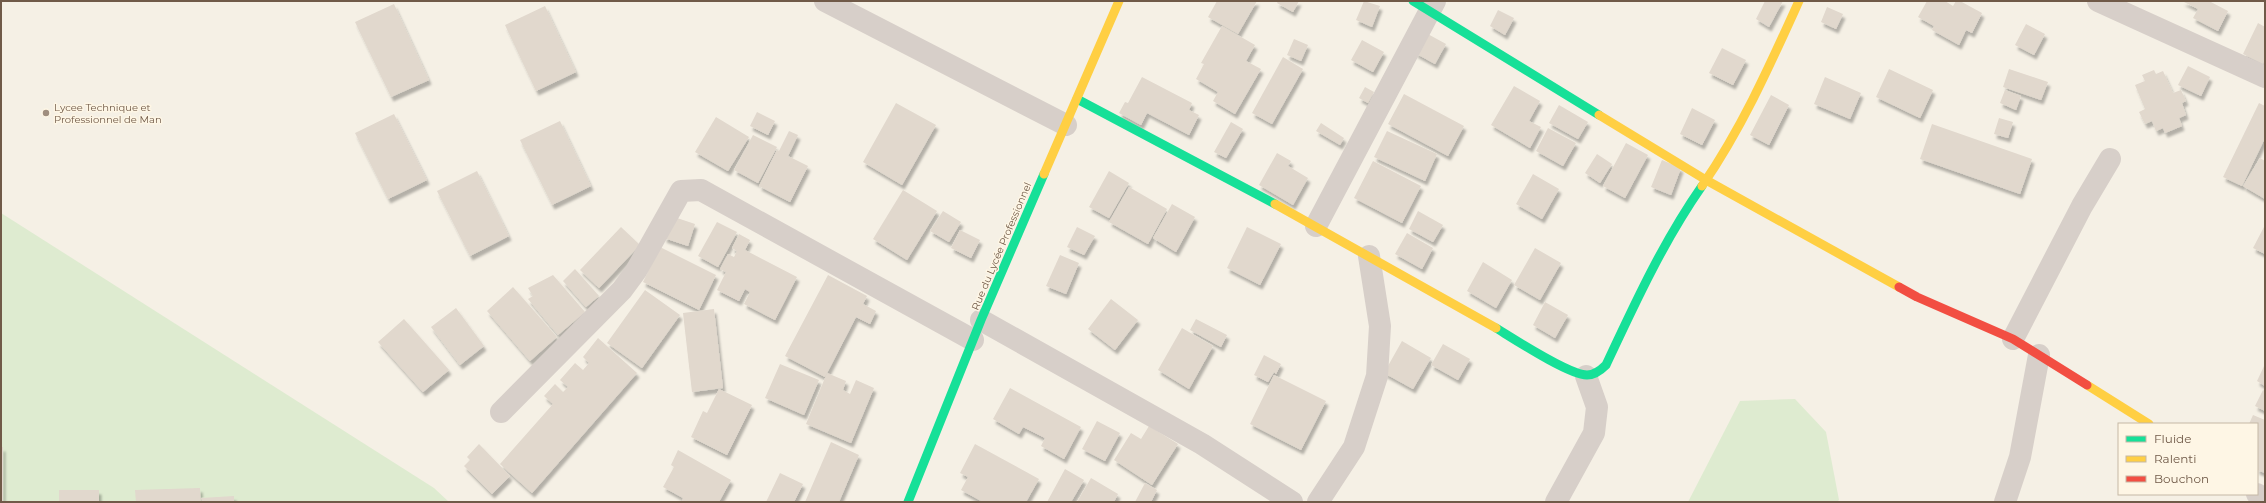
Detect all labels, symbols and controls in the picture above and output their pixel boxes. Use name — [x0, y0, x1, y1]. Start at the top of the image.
place label: Lycee Technique et Professionnel de Man — [54, 101, 162, 126]
marker: Lycee Technique et Professionnel de Man — [41, 108, 51, 118]
street label: Rue du Lycée Professionnel — [969, 180, 1034, 312]
legend — [2118, 423, 2258, 495]
text: Fluide — [2154, 431, 2192, 446]
text: Ralenti — [2154, 451, 2196, 466]
text: Bouchon — [2154, 471, 2209, 486]

